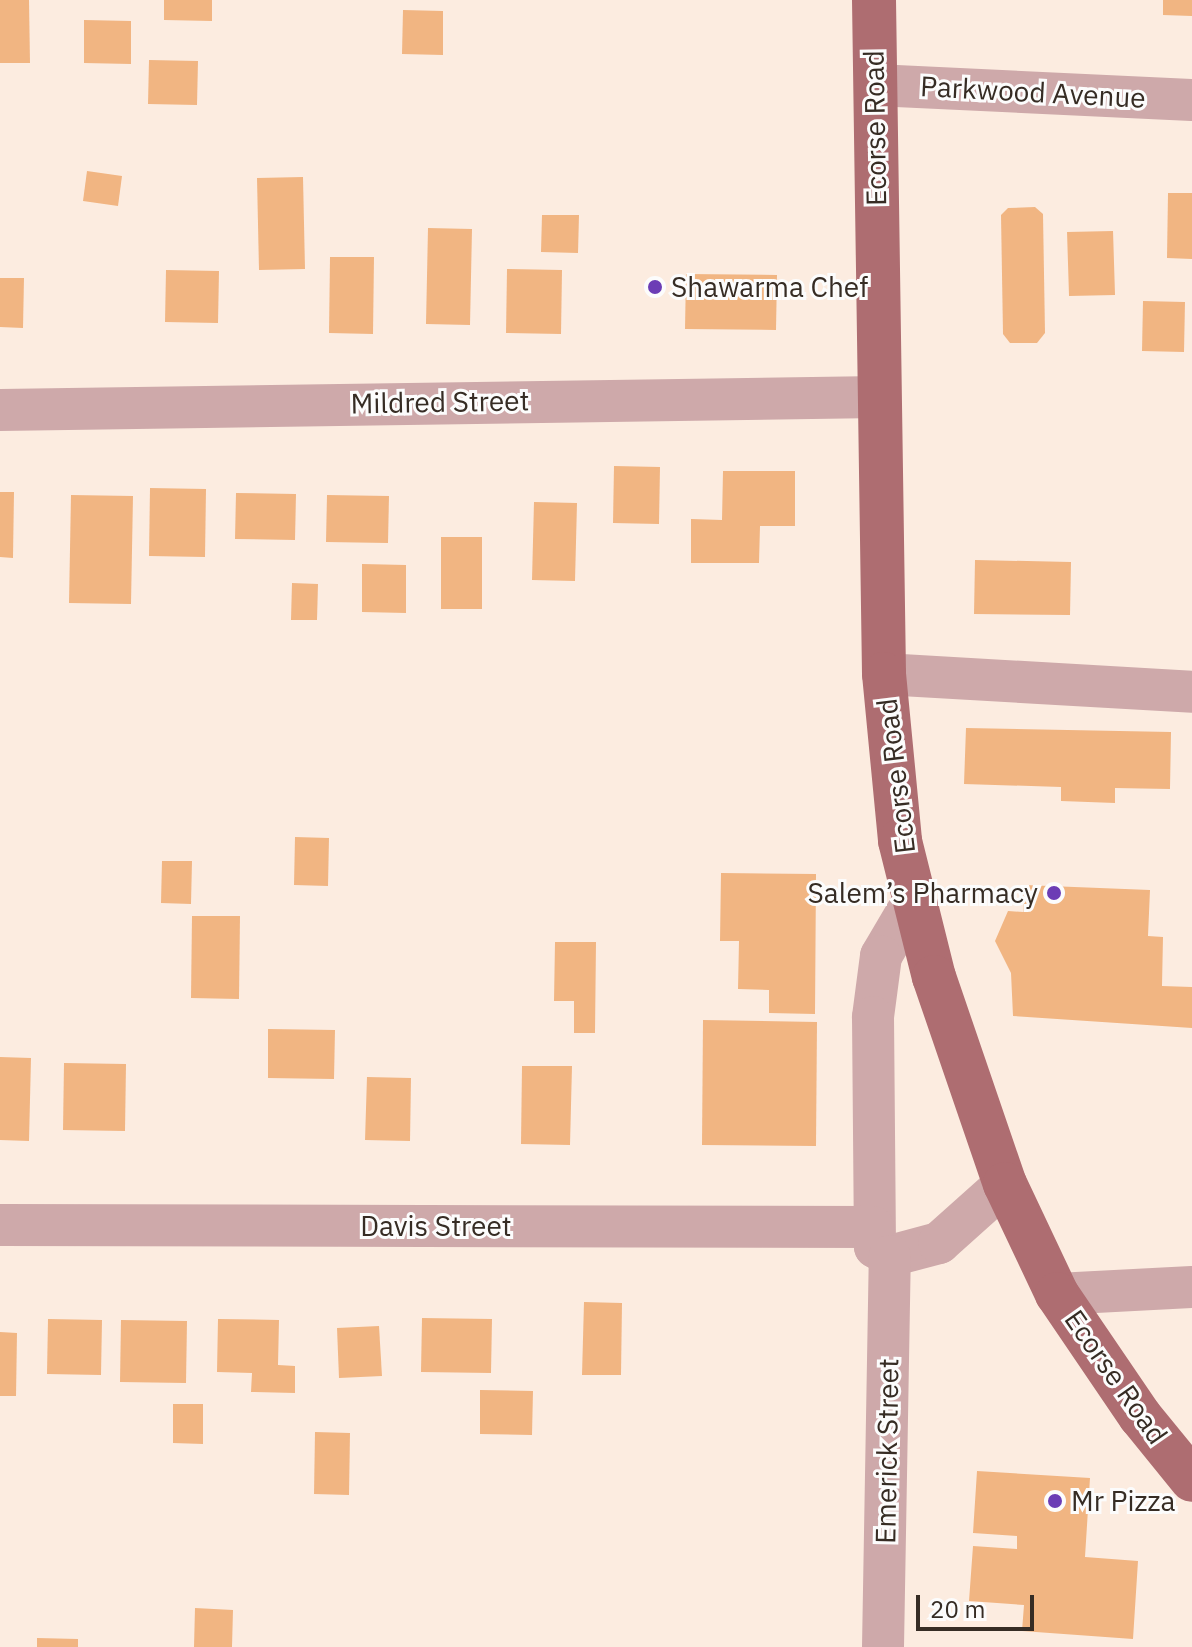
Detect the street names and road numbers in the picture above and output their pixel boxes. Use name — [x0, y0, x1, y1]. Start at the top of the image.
street label: Ecorse Road — [857, 50, 893, 206]
street label: Parkwood Avenue — [919, 69, 1147, 115]
street label: Mildred Street — [350, 384, 530, 420]
street label: Ecorse Road — [870, 697, 922, 855]
street label: Davis Street — [360, 1209, 512, 1243]
street label: Ecorse Road — [1058, 1304, 1174, 1450]
street label: Emerick Street — [869, 1358, 905, 1544]

